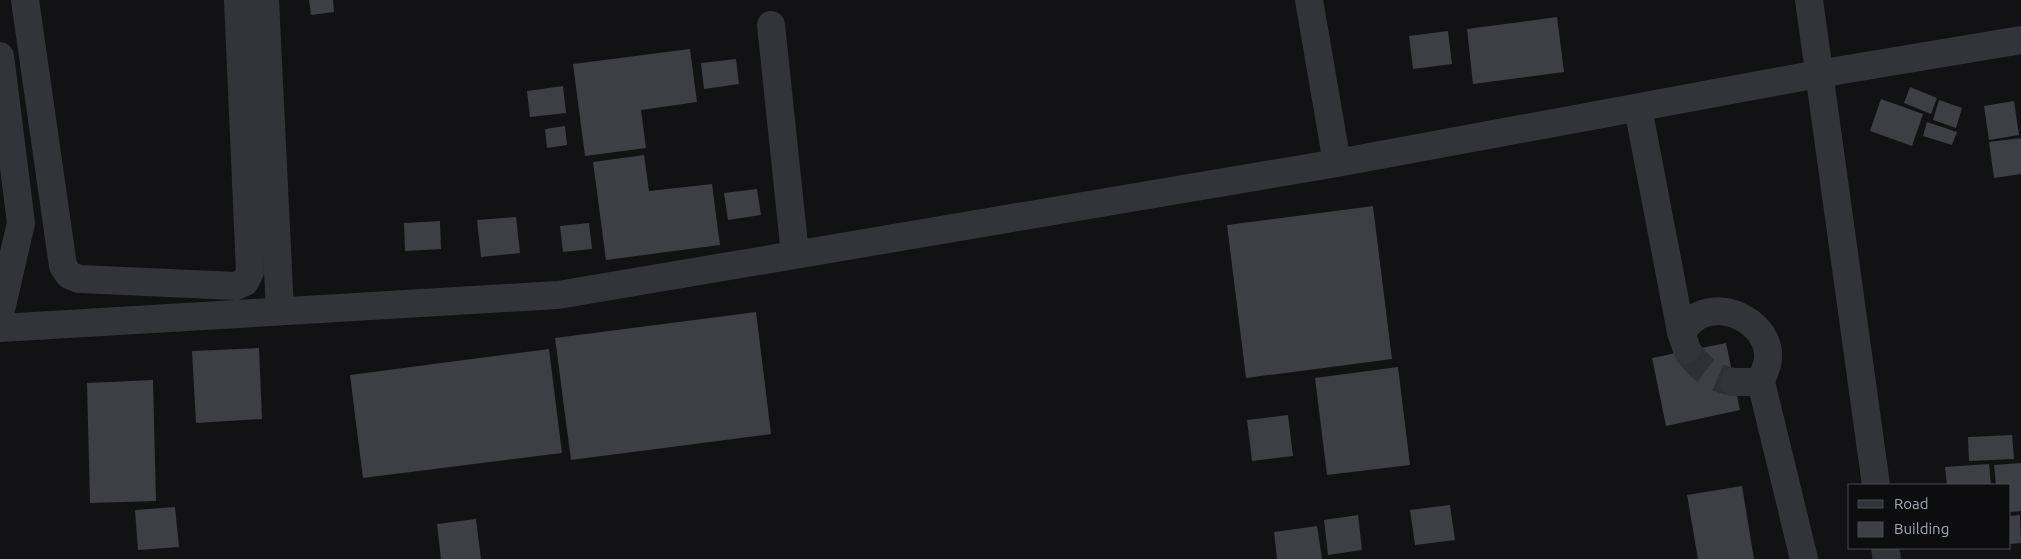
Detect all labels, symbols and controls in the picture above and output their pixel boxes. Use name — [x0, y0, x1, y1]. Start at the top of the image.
legend — [1848, 484, 2011, 549]
text: Road — [1894, 495, 1929, 512]
text: Building — [1894, 520, 1949, 537]

